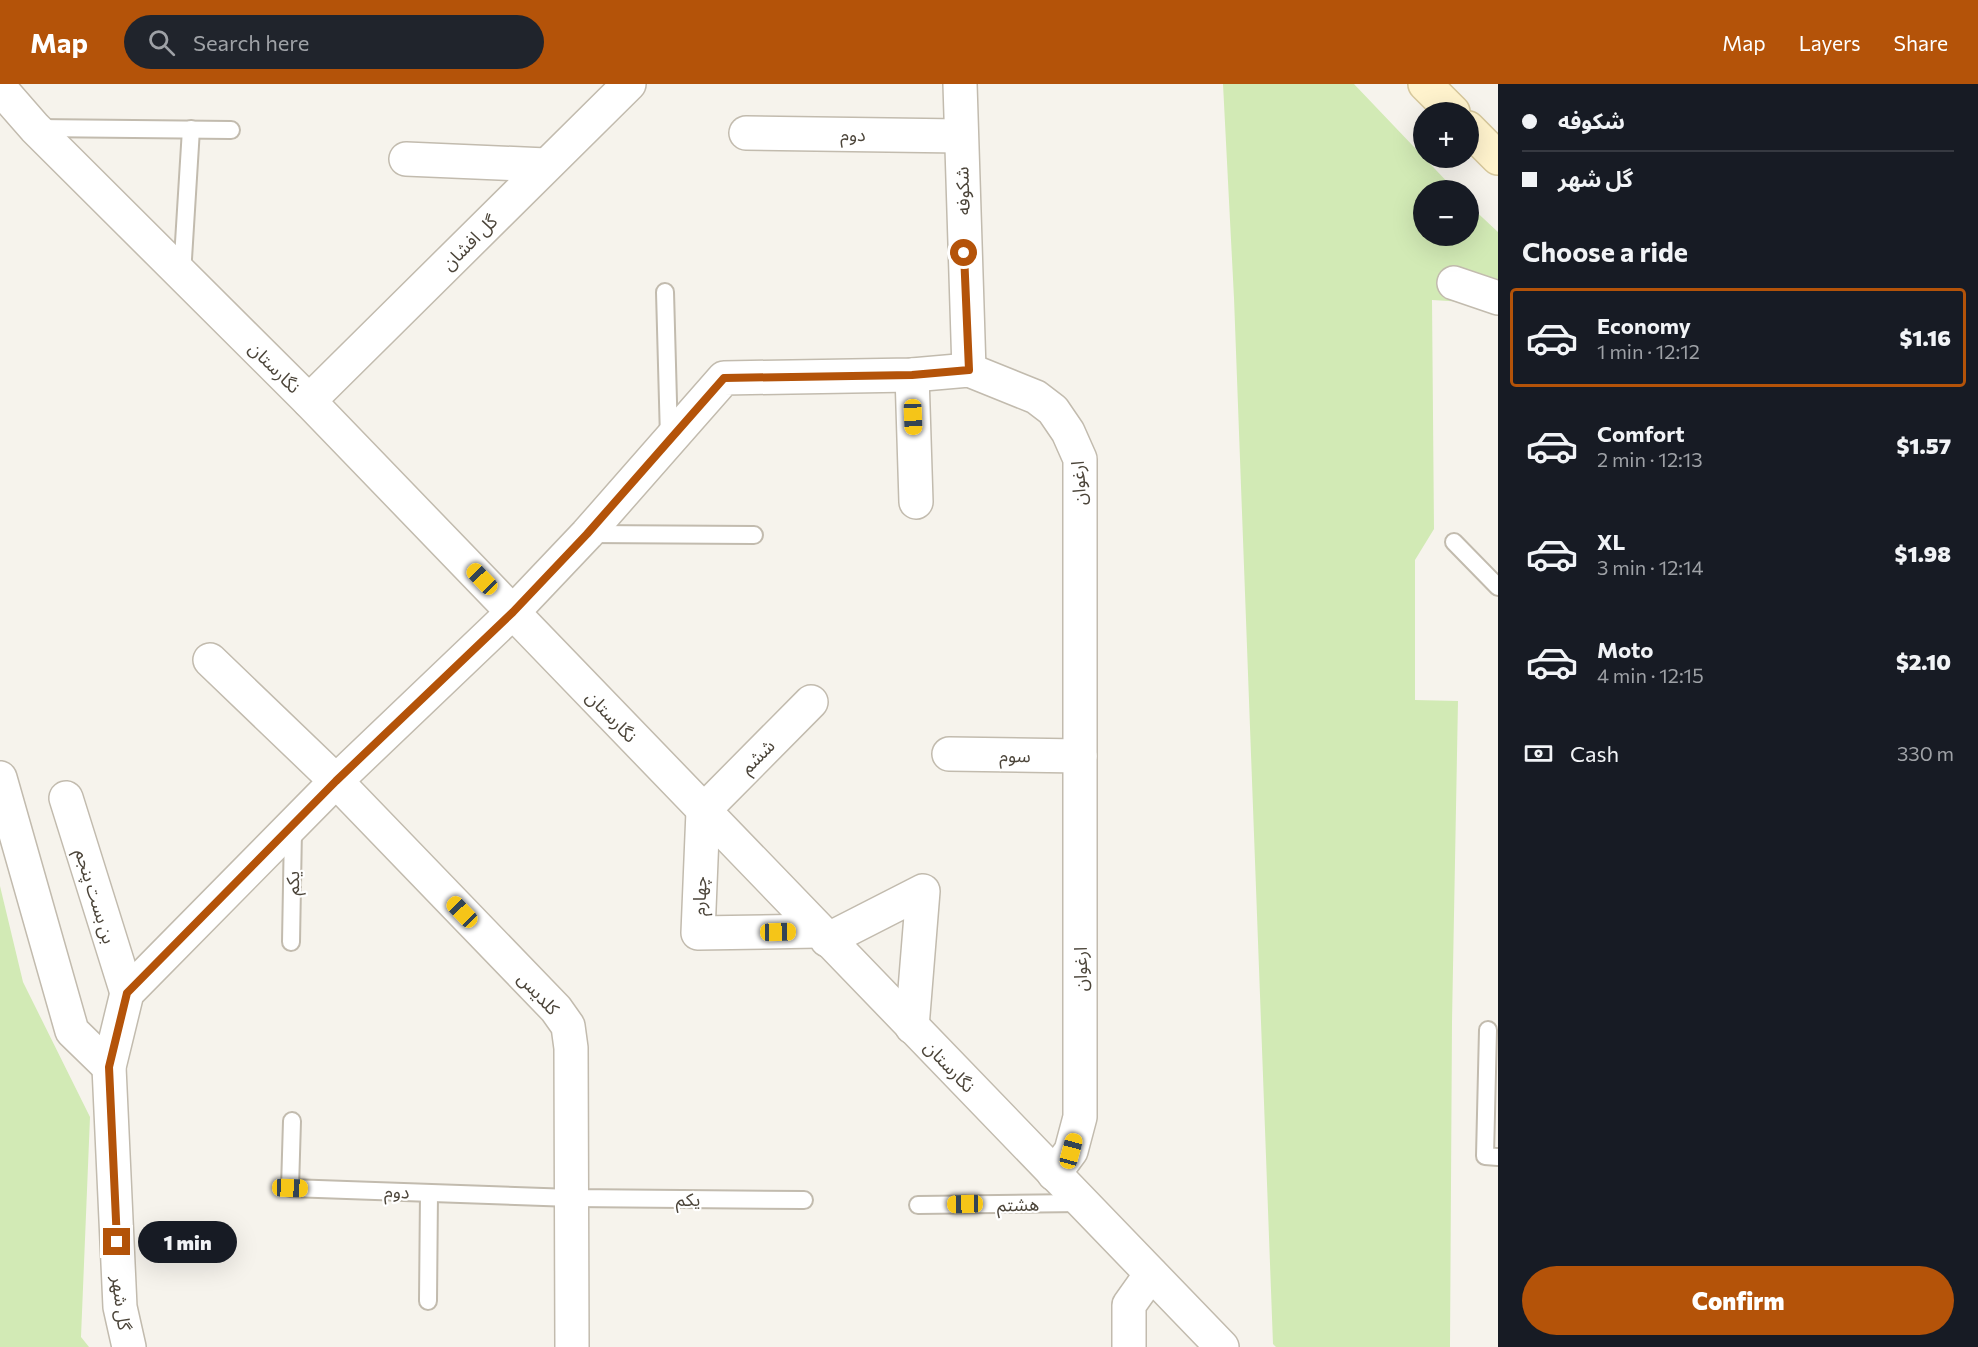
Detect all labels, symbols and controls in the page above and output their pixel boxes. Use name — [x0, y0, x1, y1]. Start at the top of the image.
search box — [124, 15, 544, 69]
text: Map — [30, 25, 88, 59]
icon: search — [145, 26, 178, 59]
text: Search here — [193, 29, 309, 56]
text: Map — [1722, 30, 1766, 55]
text: Layers — [1799, 30, 1861, 55]
text: Share — [1894, 30, 1948, 55]
map controls — [1413, 102, 1479, 246]
button: + — [1413, 102, 1479, 168]
text: شکوفه — [1558, 107, 1625, 134]
street label: دوم — [840, 123, 866, 149]
text: گل شهر — [1558, 165, 1633, 192]
street label: شکوفه — [950, 166, 975, 216]
button: − — [1413, 180, 1479, 246]
street label: گل افشان — [437, 209, 502, 275]
text: Choose a ride — [1522, 235, 1688, 268]
route start — [950, 239, 977, 266]
icon: car — [1525, 311, 1579, 365]
text: Economy — [1597, 312, 1691, 339]
text: $1.16 — [1899, 324, 1951, 351]
street label: نگارستان — [244, 337, 305, 398]
text: 1 min · 12:12 — [1597, 339, 1700, 363]
car — [903, 399, 923, 435]
icon: car — [1525, 419, 1579, 473]
text: Comfort — [1597, 420, 1685, 447]
text: $1.57 — [1896, 432, 1951, 459]
text: 2 min · 12:13 — [1597, 447, 1703, 471]
street label: ارغوان — [1066, 460, 1091, 506]
icon: car — [1525, 527, 1579, 581]
text: XL — [1597, 528, 1625, 555]
text: $1.98 — [1895, 540, 1951, 567]
text: 3 min · 12:14 — [1597, 555, 1704, 579]
car — [463, 560, 501, 598]
icon: car — [1525, 635, 1579, 689]
text: Moto — [1597, 636, 1653, 663]
text: $2.10 — [1896, 648, 1951, 675]
text: 4 min · 12:15 — [1597, 663, 1704, 687]
street label: نگارستان — [581, 685, 642, 747]
street label: ششم — [735, 734, 781, 780]
icon: cash — [1522, 737, 1555, 770]
text: Cash — [1570, 740, 1619, 767]
text: 330 m — [1897, 741, 1954, 765]
street label: سوم — [999, 744, 1031, 770]
street label: بن بست پنجم — [68, 846, 121, 947]
street label: یکم — [281, 870, 306, 896]
street label: چهارم — [687, 876, 715, 916]
car — [443, 893, 481, 931]
car — [760, 923, 796, 941]
street label: ارغوان — [1069, 947, 1092, 991]
street label: کلدیس — [513, 967, 565, 1020]
street label: نگارستان — [919, 1035, 980, 1097]
car — [1058, 1131, 1084, 1171]
car — [272, 1178, 308, 1198]
street label: دوم — [384, 1180, 410, 1206]
street label: یکم — [676, 1188, 700, 1213]
street label: هشتم — [997, 1193, 1039, 1218]
car — [947, 1195, 983, 1213]
callout: 1 min — [138, 1221, 237, 1263]
route end — [103, 1228, 130, 1255]
text: 1 min — [163, 1230, 212, 1254]
button: Confirm — [1522, 1266, 1954, 1335]
street label: گل شهر — [107, 1274, 136, 1332]

